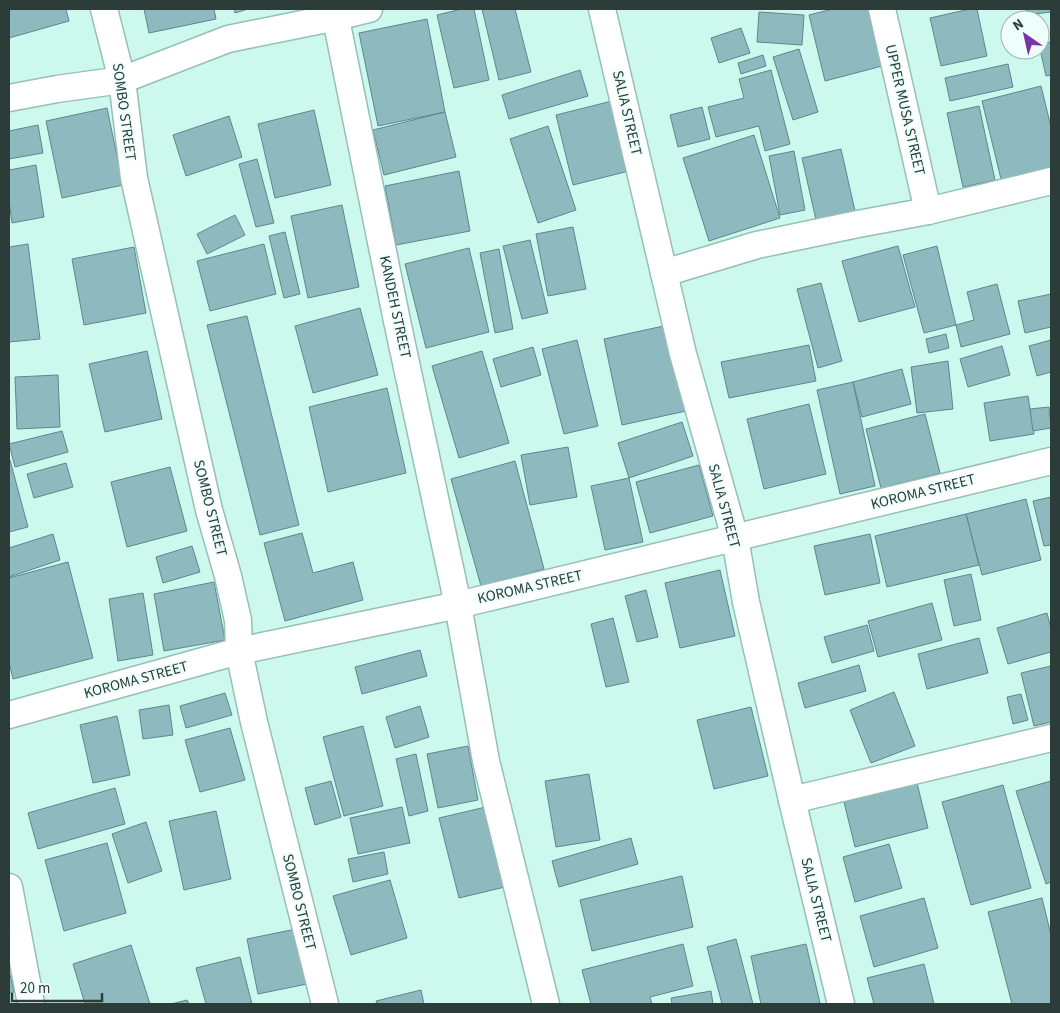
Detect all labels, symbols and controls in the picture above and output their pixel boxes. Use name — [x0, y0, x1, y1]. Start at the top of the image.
north arrow — [1000, 10, 1050, 60]
text: N — [1009, 14, 1028, 36]
street label: UPPER MUSA STREET — [880, 42, 930, 178]
street label: SOMBO STREET — [107, 62, 141, 162]
street label: SALIA STREET — [607, 68, 647, 158]
street label: KANDEH STREET — [374, 254, 416, 360]
street label: SOMBO STREET — [188, 458, 232, 558]
street label: SALIA STREET — [703, 461, 745, 551]
street label: KOROMA STREET — [869, 469, 977, 515]
street label: KOROMA STREET — [475, 565, 585, 609]
street label: KOROMA STREET — [82, 656, 190, 704]
street label: SOMBO STREET — [277, 852, 321, 952]
street label: SALIA STREET — [795, 855, 837, 945]
scale bar — [12, 970, 102, 1002]
text: 20 m — [20, 978, 50, 999]

